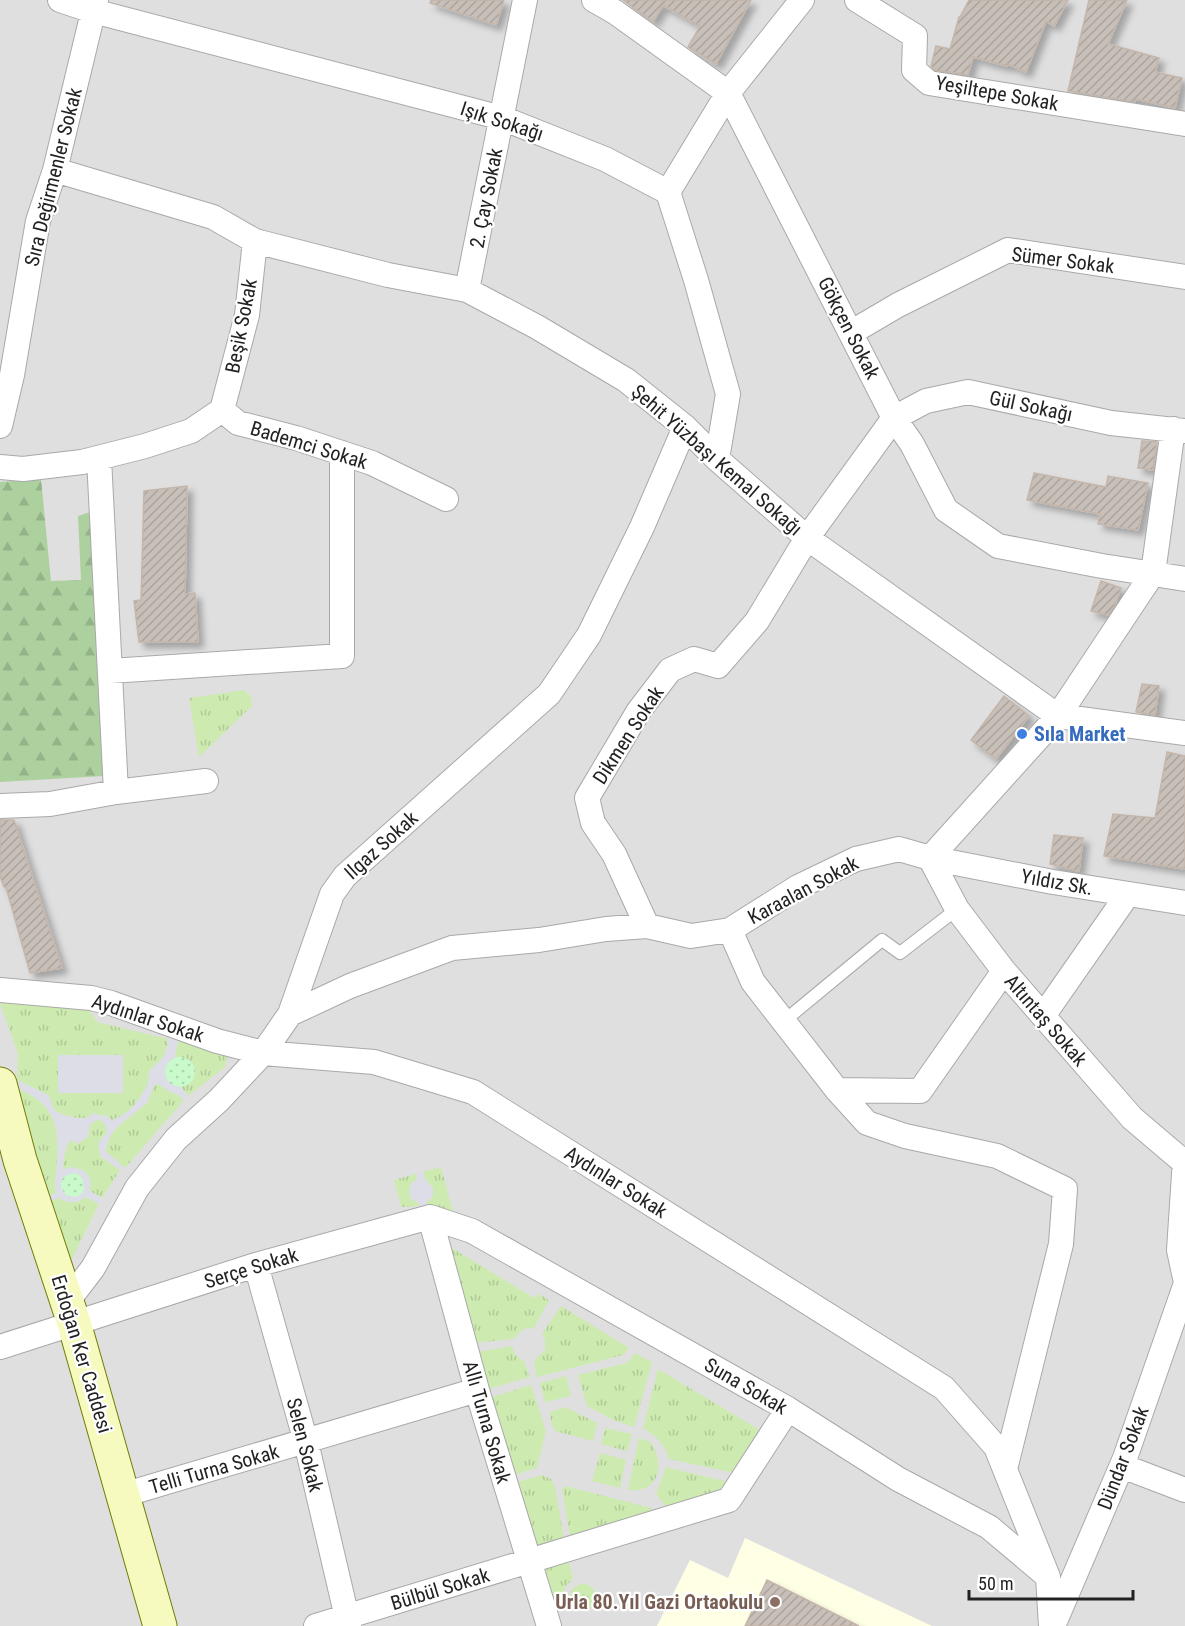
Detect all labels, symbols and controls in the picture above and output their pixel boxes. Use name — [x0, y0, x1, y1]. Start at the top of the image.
street label: Yeşiltepe Sokak — [934, 70, 1060, 116]
street label: Sıra Değirmenler Sokak — [19, 85, 87, 269]
street label: Işık Sokağı — [457, 96, 547, 146]
street label: 2. Çay Sokak — [465, 146, 507, 250]
street label: Sümer Sokak — [1010, 242, 1116, 278]
street label: Gökçen Sokak — [813, 273, 885, 383]
street label: Beşik Sokak — [220, 277, 262, 375]
street label: Şehit Yüzbaşı Kemal Sokağı — [627, 379, 807, 541]
street label: Gül Sokağı — [987, 386, 1075, 426]
street label: Bademci Sokak — [247, 416, 371, 474]
street label: Dikmen Sokak — [588, 682, 668, 788]
place label: Sıla Market — [1034, 722, 1125, 746]
marker: Sıla Market — [1015, 727, 1029, 741]
street label: Ilgaz Sokak — [339, 806, 423, 884]
street label: Karaalan Sokak — [744, 851, 862, 929]
street label: Yıldız Sk. — [1019, 864, 1095, 900]
street label: Altıntaş Sokak — [1000, 969, 1092, 1071]
street label: Aydınlar Sokak — [89, 989, 207, 1047]
street label: Aydınlar Sokak — [560, 1141, 672, 1223]
street label: Serçe Sokak — [201, 1242, 301, 1294]
street label: Erdoğan Ker Caddesi — [47, 1272, 117, 1436]
street label: Suna Sokak — [700, 1353, 792, 1419]
street label: Allı Turna Sokak — [458, 1358, 516, 1486]
street label: Selen Sokak — [282, 1396, 328, 1494]
street label: Dündar Sokak — [1092, 1403, 1154, 1513]
street label: Telli Turna Sokak — [146, 1439, 282, 1499]
street label: Bülbül Sokak — [388, 1563, 492, 1615]
scale bar — [969, 1563, 1132, 1601]
text: 50 m — [978, 1573, 1013, 1594]
place label: Urla 80.Yıl Gazi Ortaokulu — [555, 1590, 763, 1614]
marker: Urla 80.Yıl Gazi Ortaokulu — [768, 1595, 782, 1609]

